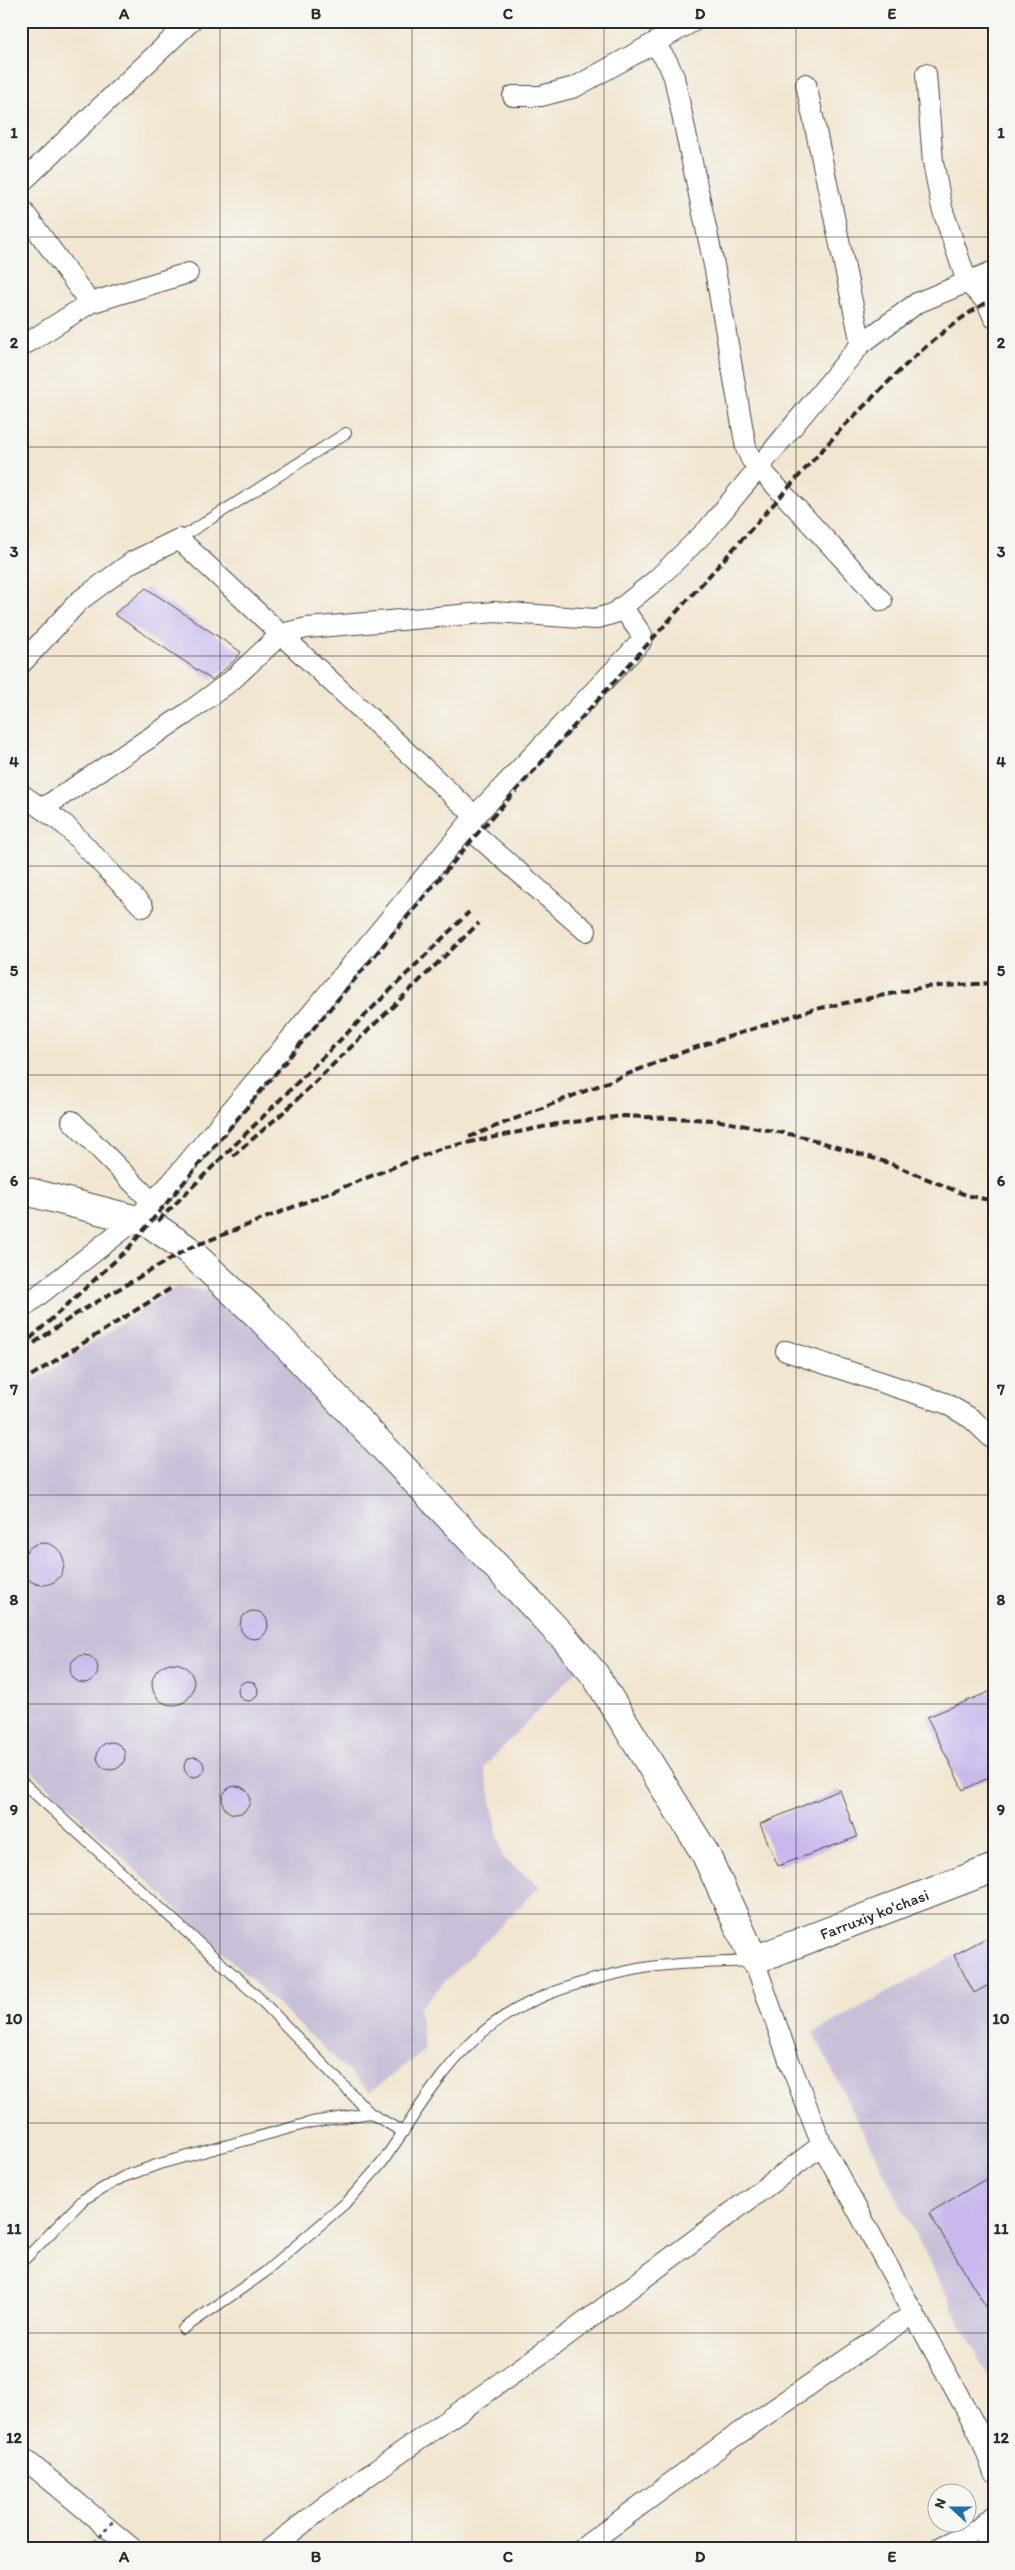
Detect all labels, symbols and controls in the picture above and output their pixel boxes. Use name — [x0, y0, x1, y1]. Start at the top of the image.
text: A — [118, 4, 130, 23]
text: B — [311, 4, 322, 23]
text: C — [503, 4, 514, 23]
text: D — [695, 4, 706, 23]
text: E — [888, 4, 897, 23]
text: 1 — [10, 123, 18, 142]
text: 1 — [997, 123, 1005, 142]
text: 2 — [10, 333, 19, 352]
text: 2 — [997, 333, 1006, 352]
text: 3 — [10, 542, 19, 561]
text: 3 — [997, 542, 1006, 561]
text: 4 — [9, 752, 19, 771]
text: 4 — [996, 752, 1006, 771]
text: 5 — [10, 961, 19, 980]
text: 5 — [997, 961, 1006, 980]
text: 6 — [10, 1171, 19, 1190]
text: 6 — [997, 1171, 1006, 1190]
text: 7 — [9, 1380, 18, 1399]
text: 7 — [996, 1380, 1005, 1399]
text: 8 — [10, 1590, 19, 1609]
text: 8 — [997, 1590, 1006, 1609]
text: 9 — [10, 1800, 18, 1819]
text: 9 — [997, 1800, 1005, 1819]
street label: Farruxiy ko'chasi — [817, 1885, 931, 1944]
text: 10 — [5, 2009, 23, 2028]
text: 10 — [992, 2009, 1010, 2028]
text: 11 — [7, 2219, 22, 2238]
text: 11 — [994, 2219, 1009, 2238]
text: 12 — [6, 2428, 23, 2447]
text: 12 — [993, 2428, 1010, 2447]
north arrow — [928, 2482, 978, 2532]
text: N — [931, 2496, 950, 2511]
text: A — [118, 2547, 130, 2566]
text: B — [311, 2547, 322, 2566]
text: C — [503, 2547, 514, 2566]
text: D — [695, 2547, 706, 2566]
text: E — [888, 2547, 897, 2566]

